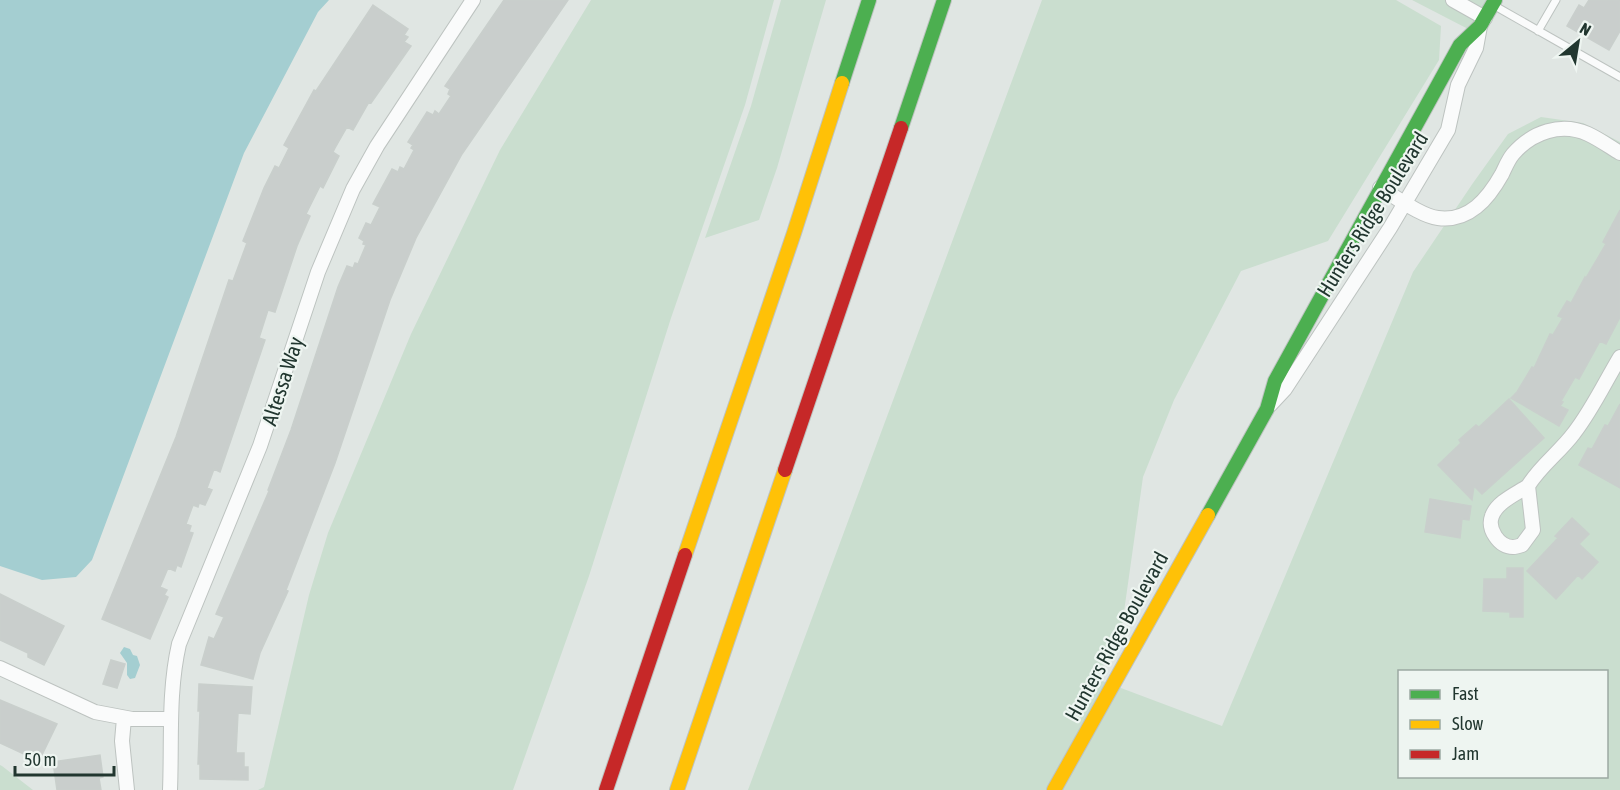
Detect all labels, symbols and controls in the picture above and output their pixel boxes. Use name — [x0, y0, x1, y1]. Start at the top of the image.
north arrow — [1548, 12, 1608, 72]
text: N — [1577, 19, 1594, 39]
street label: Hunters Ridge Boulevard — [1312, 127, 1432, 301]
street label: Altessa Way — [256, 333, 308, 428]
street label: Hunters Ridge Boulevard — [1060, 547, 1172, 725]
legend — [1398, 670, 1608, 778]
text: Fast — [1452, 683, 1479, 704]
text: Slow — [1452, 713, 1483, 734]
scale bar — [15, 739, 114, 777]
text: Jam — [1452, 743, 1479, 764]
text: 50 m — [24, 749, 56, 770]

